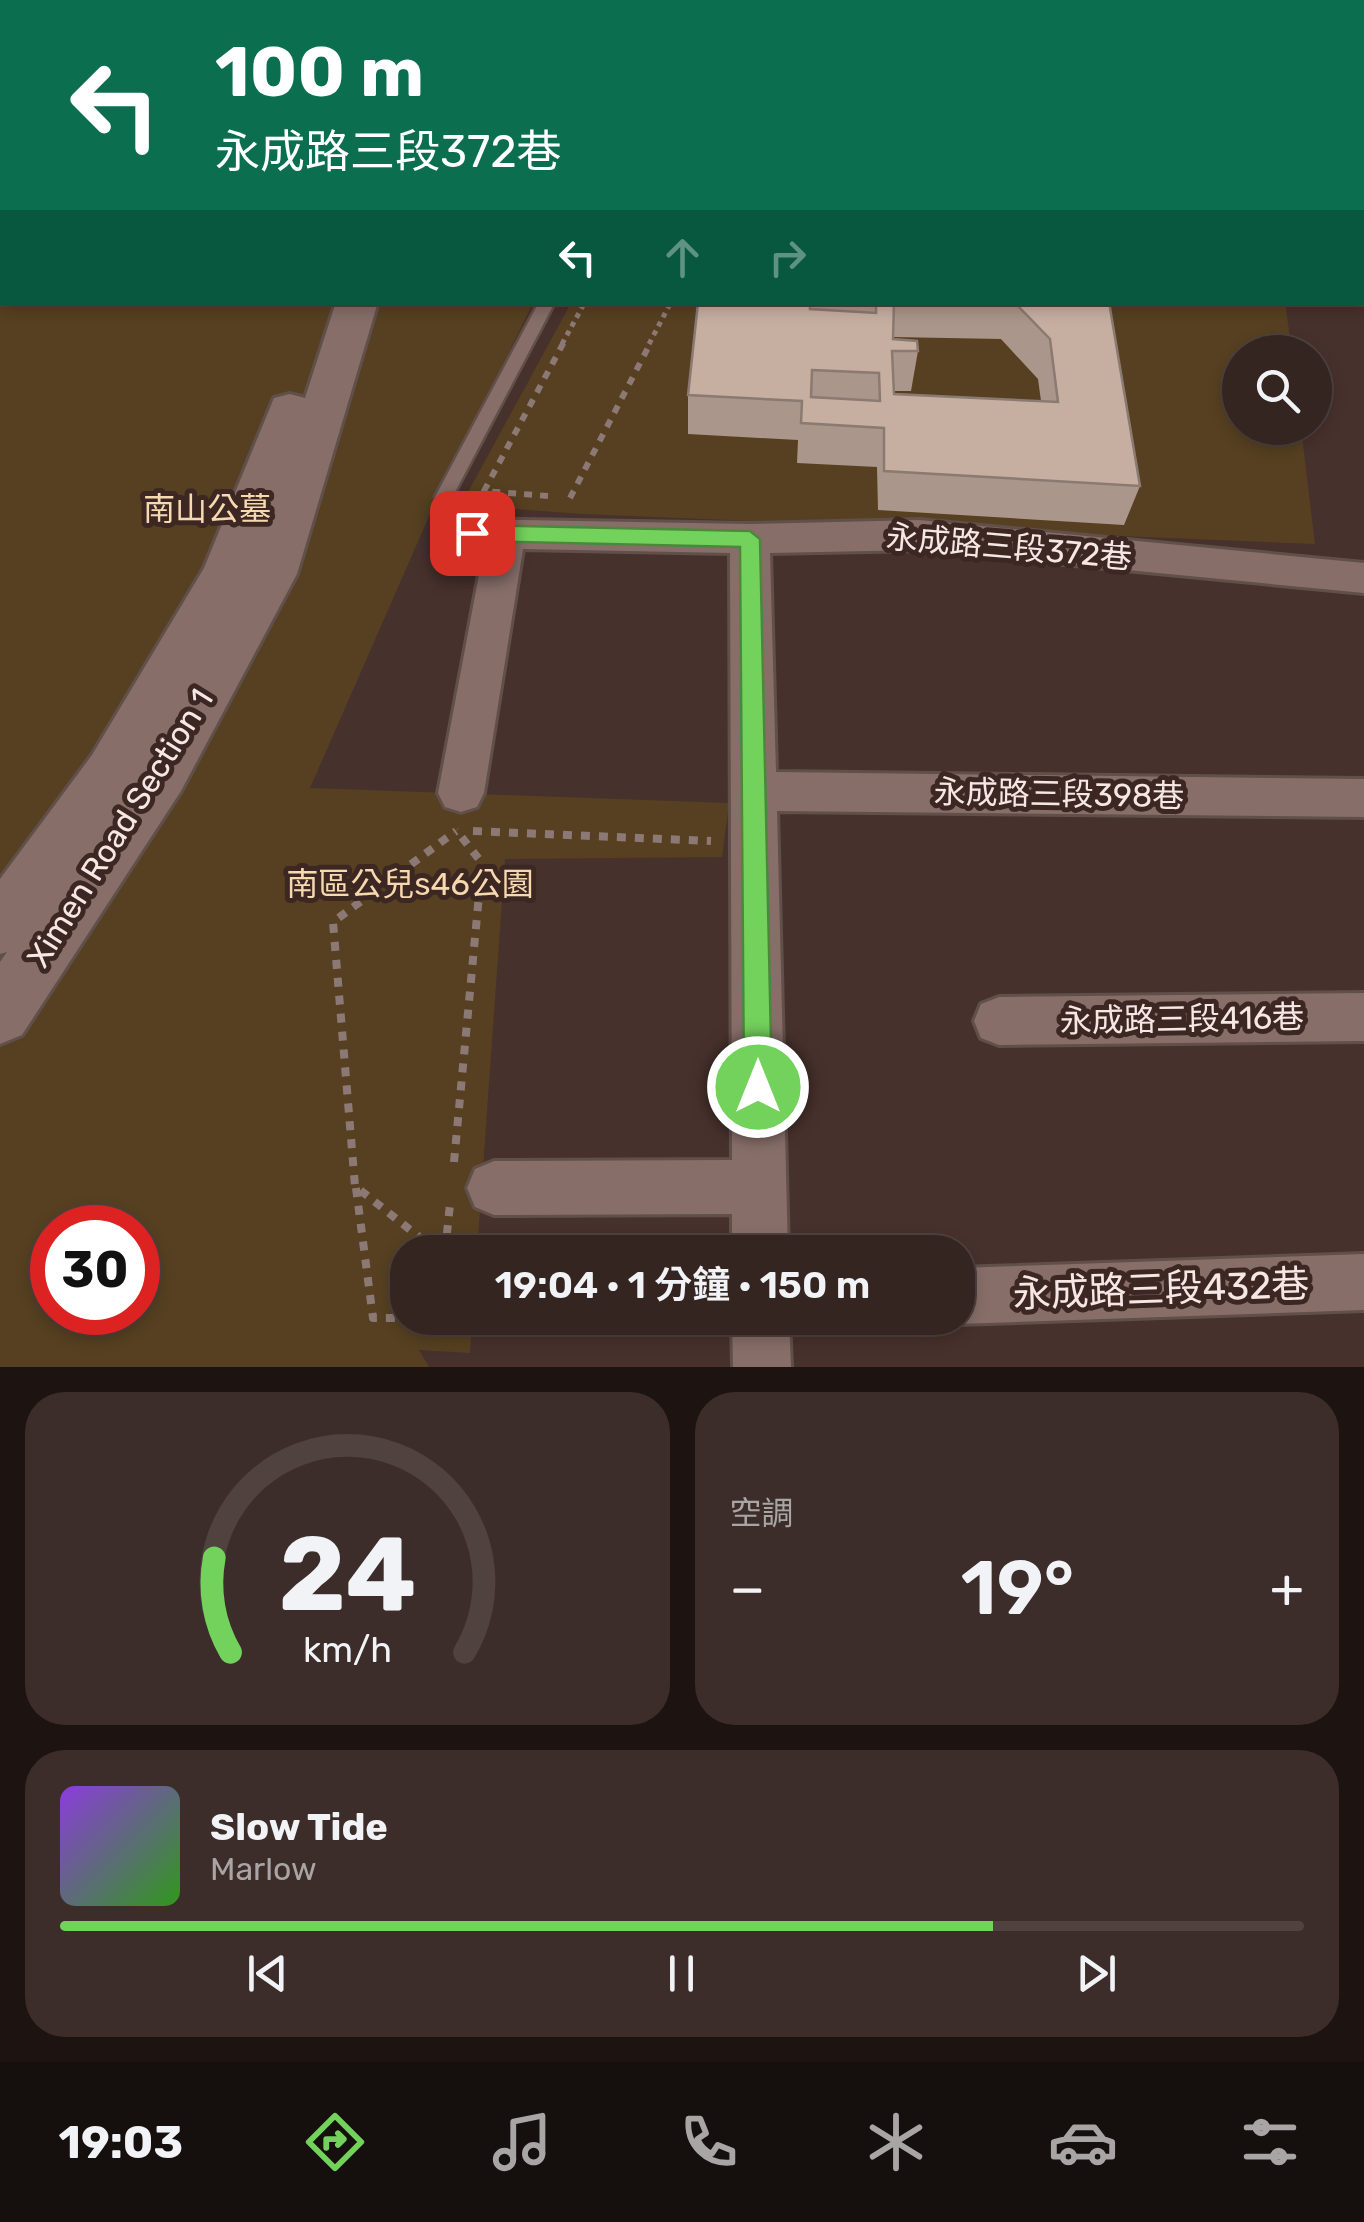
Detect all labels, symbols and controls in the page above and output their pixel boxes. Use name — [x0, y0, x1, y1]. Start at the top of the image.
text: 100 m — [215, 31, 424, 114]
icon: left — [50, 40, 180, 170]
text: 永成路三段372巷 — [215, 125, 562, 178]
icon: left — [550, 230, 605, 285]
icon: ahead — [655, 230, 710, 285]
icon: right — [760, 230, 815, 285]
map controls — [1222, 335, 1332, 445]
button: search — [1222, 335, 1332, 445]
park label: 南山公墓 — [143, 490, 271, 528]
pin — [430, 491, 515, 576]
icon: arrive — [445, 506, 500, 561]
street label: 永成路三段372巷 — [885, 517, 1133, 577]
street label: Ximen Road Section 1 — [19, 682, 221, 974]
street label: 永成路三段398巷 — [933, 773, 1185, 815]
park label: 南區公兒s46公園 — [286, 865, 534, 903]
street label: 永成路三段416巷 — [1060, 998, 1304, 1040]
position arrow — [706, 1035, 810, 1139]
speed limit sign: 30 — [30, 1205, 160, 1335]
street label: 永成路三段432巷 — [1012, 1261, 1310, 1317]
text: 19:04 · 1 分鐘 · 150 m — [495, 1262, 870, 1308]
text: 空調 — [730, 1494, 794, 1532]
text: 24 — [278, 1513, 416, 1636]
text: 19° — [961, 1544, 1074, 1633]
text: − — [730, 1556, 765, 1621]
text: + — [1270, 1556, 1304, 1621]
text: km/h — [303, 1629, 392, 1671]
text: Slow Tide — [210, 1804, 388, 1850]
text: Marlow — [210, 1850, 317, 1888]
icon: previous — [240, 1946, 295, 2001]
icon: pause — [654, 1946, 709, 2001]
icon: next — [1069, 1946, 1124, 2001]
icon: directions — [300, 2107, 370, 2177]
icon: music — [487, 2107, 557, 2177]
icon: phone — [674, 2107, 744, 2177]
icon: climate — [861, 2107, 931, 2177]
icon: car — [1048, 2107, 1118, 2177]
icon: filters — [1235, 2107, 1305, 2177]
text: 19:03 — [59, 2116, 183, 2169]

